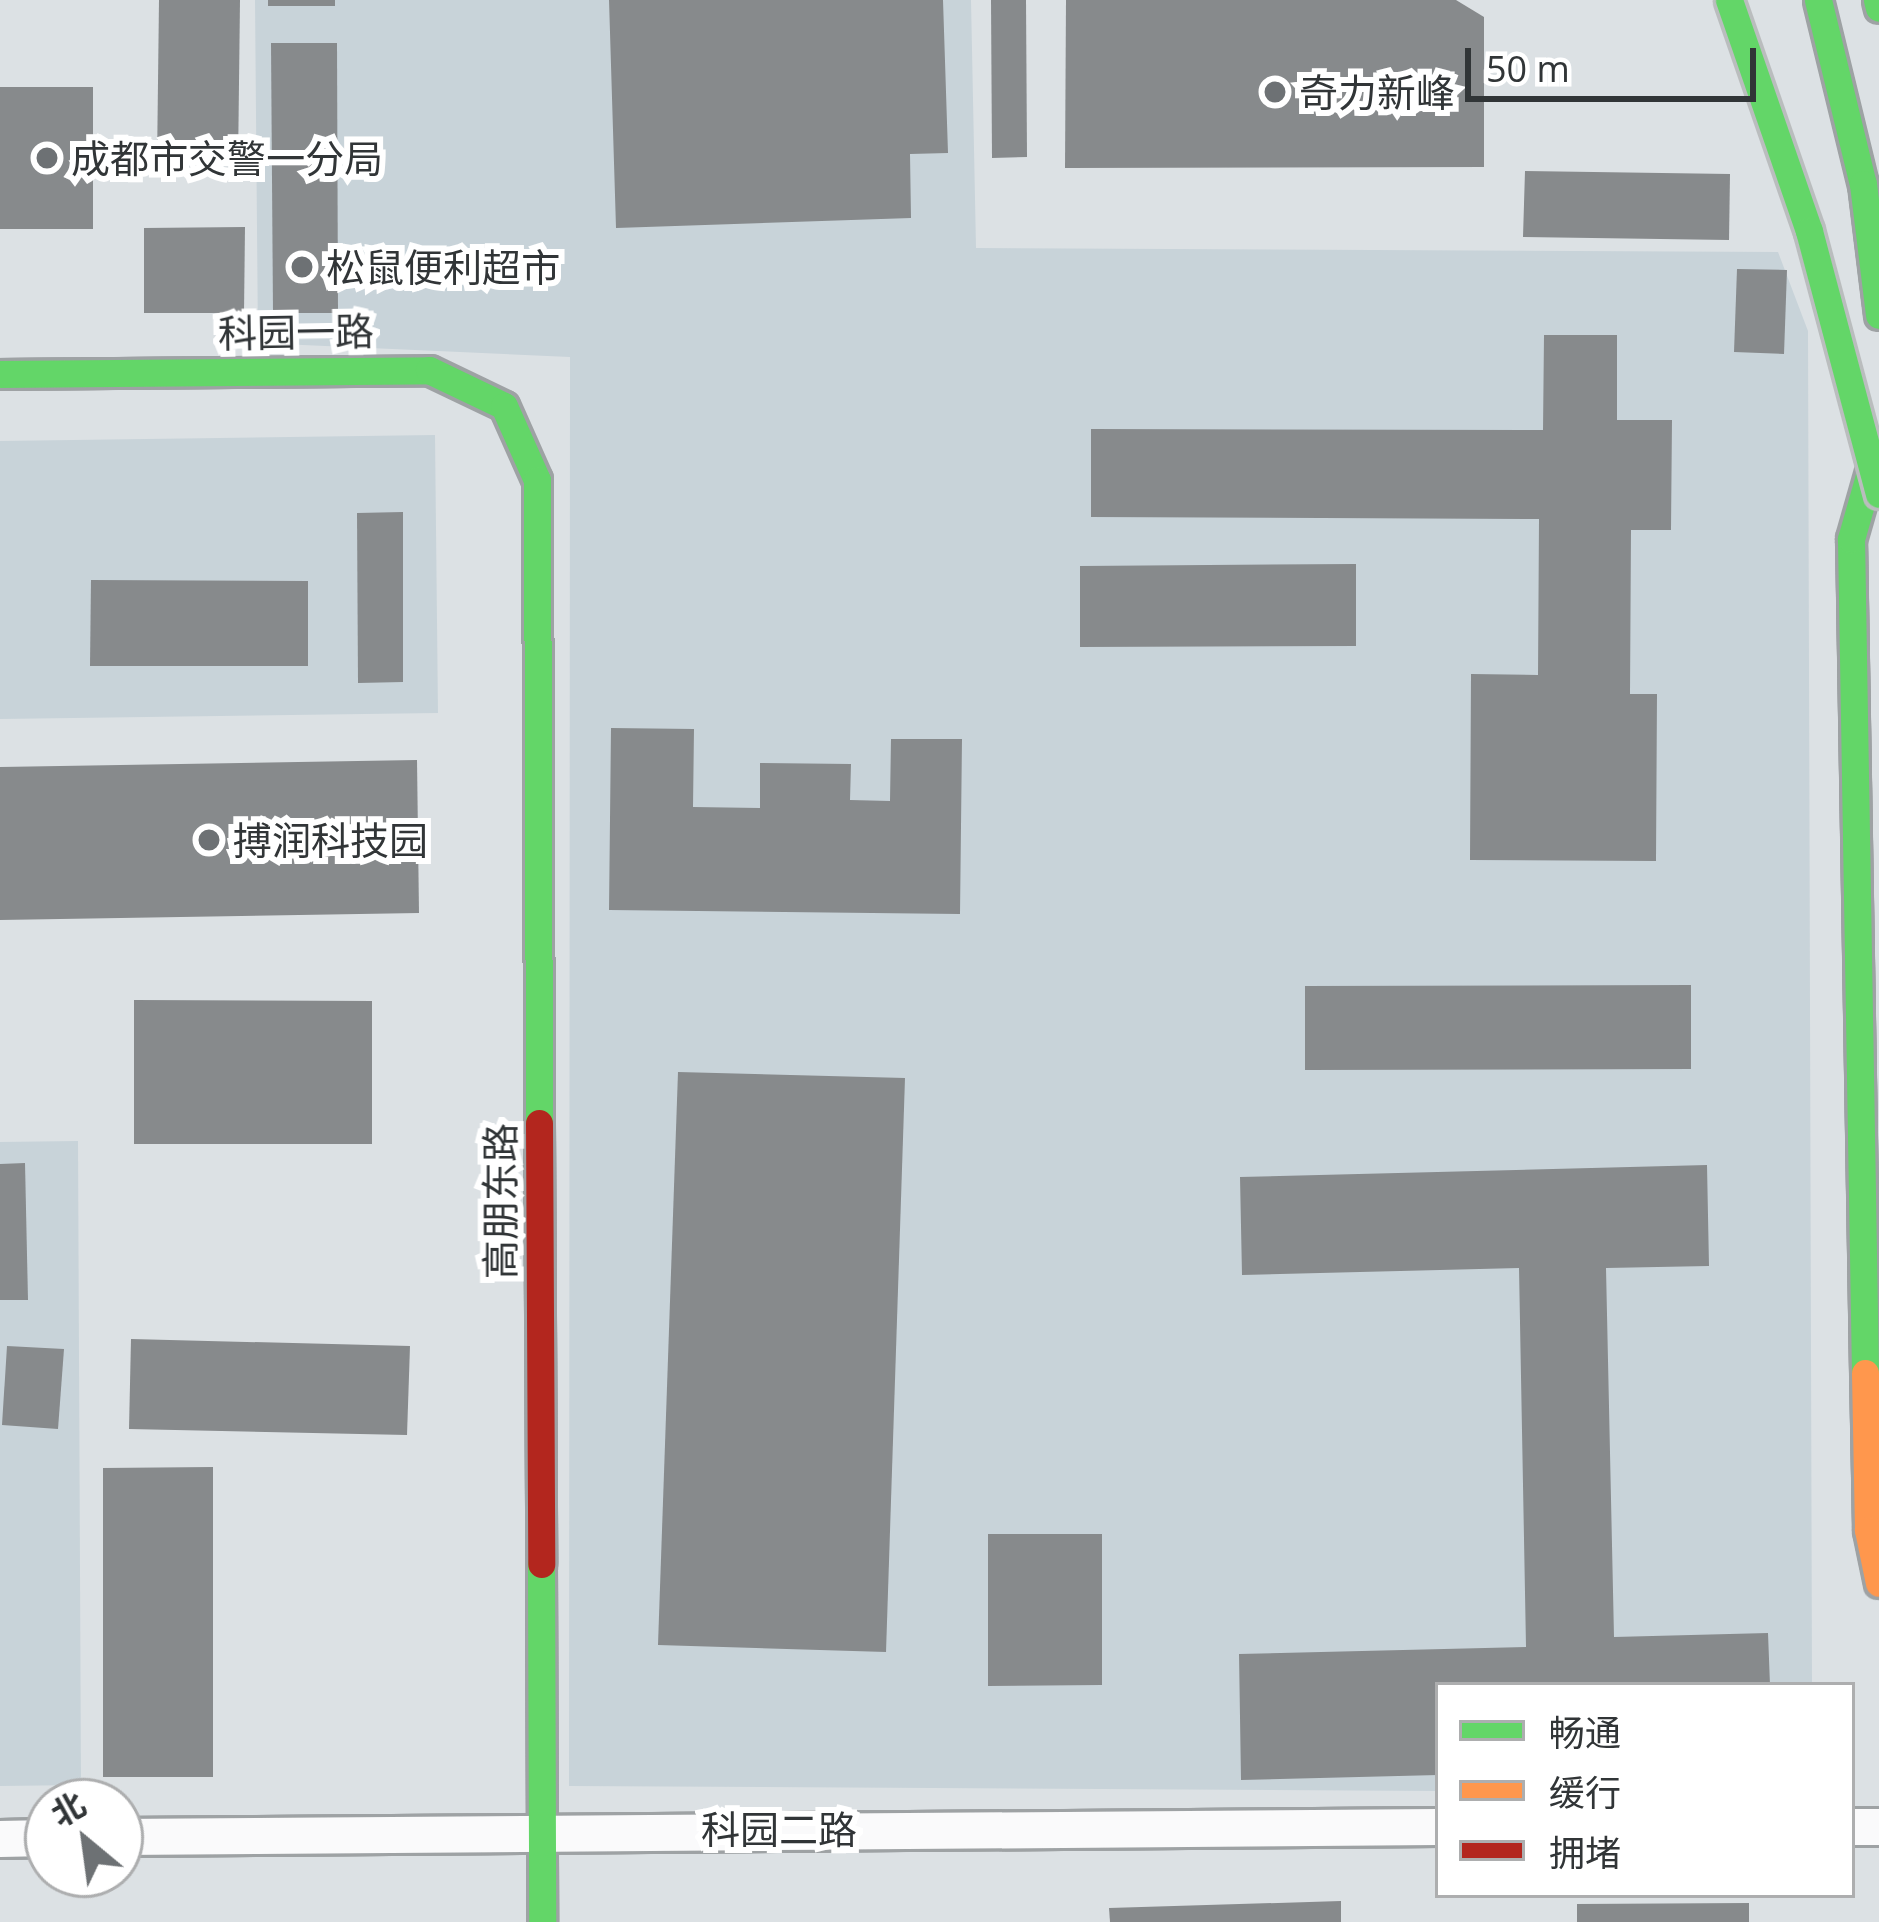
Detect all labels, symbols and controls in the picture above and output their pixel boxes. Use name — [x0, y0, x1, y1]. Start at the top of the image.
scale bar — [1471, 24, 1762, 98]
text: 50 m — [1486, 44, 1570, 93]
place label: 奇力新峰 — [1299, 69, 1455, 115]
marker: 奇力新峰 — [1262, 79, 1288, 105]
place label: 成都市交警一分局 — [71, 135, 383, 181]
marker: 成都市交警一分局 — [34, 145, 60, 171]
place label: 松鼠便利超市 — [326, 244, 560, 290]
marker: 松鼠便利超市 — [289, 254, 315, 280]
street label: 科园一路 — [218, 307, 374, 357]
place label: 搏润科技园 — [233, 817, 428, 863]
marker: 搏润科技园 — [196, 827, 222, 853]
street label: 高朋东路 — [477, 1123, 523, 1279]
legend — [1435, 1682, 1855, 1898]
text: 畅通 — [1549, 1708, 1621, 1757]
text: 缓行 — [1549, 1768, 1621, 1817]
north arrow — [24, 1778, 144, 1898]
text: 北 — [42, 1781, 93, 1836]
street label: 科园二路 — [701, 1806, 857, 1852]
text: 拥堵 — [1549, 1828, 1621, 1877]

